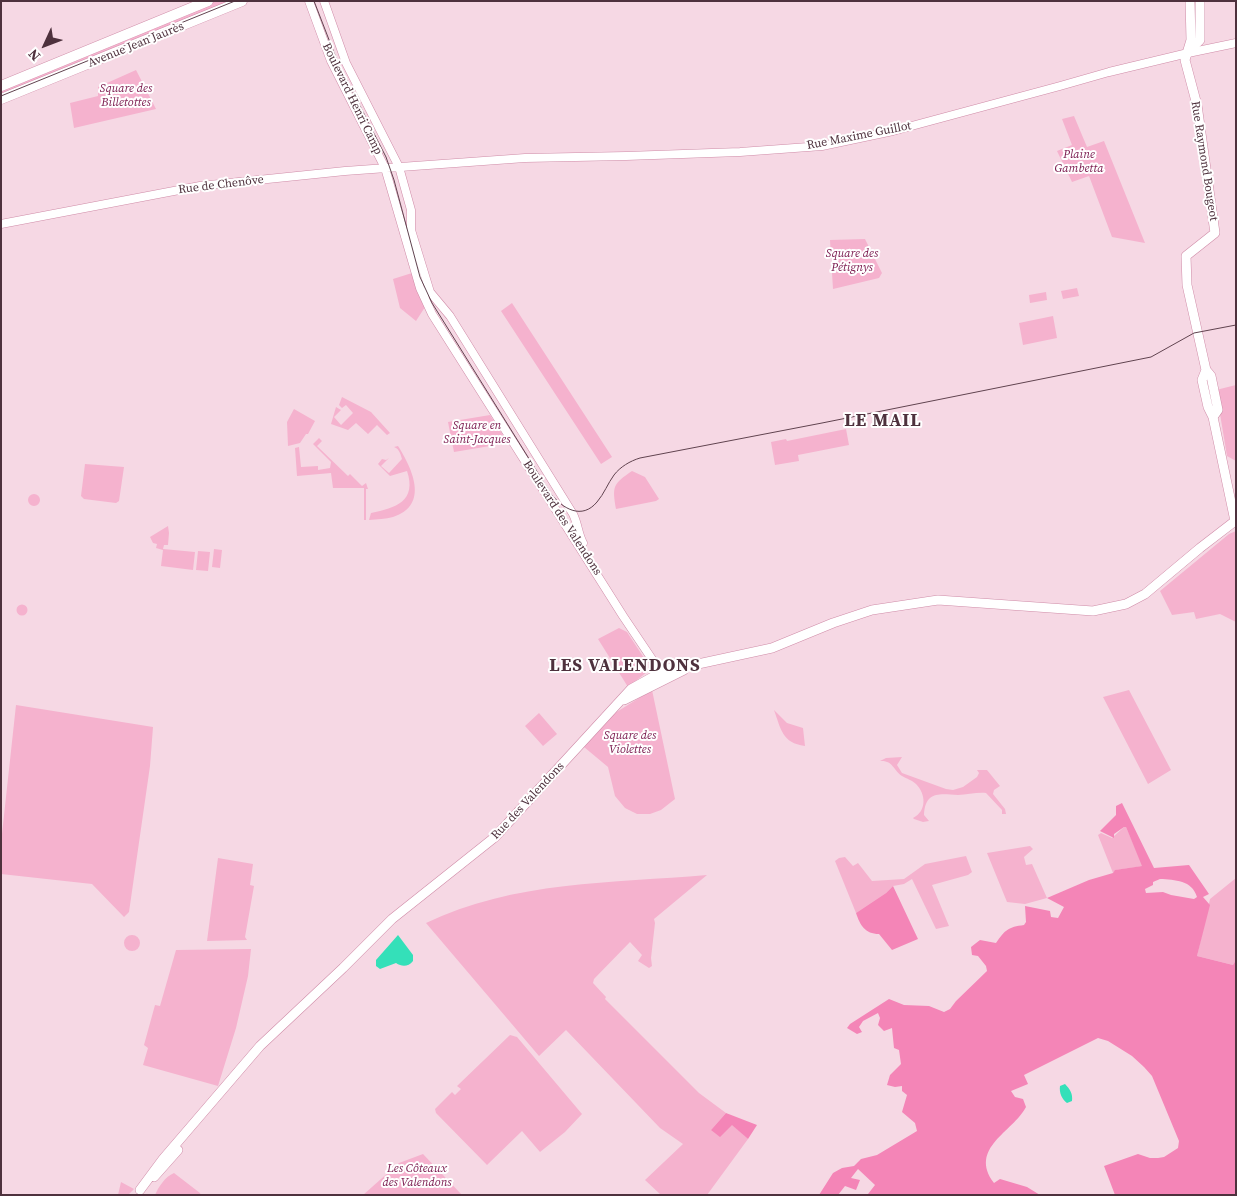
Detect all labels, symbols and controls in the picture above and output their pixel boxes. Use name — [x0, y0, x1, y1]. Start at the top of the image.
street label: Avenue Jean Jaurès — [86, 19, 186, 71]
north arrow — [20, 20, 70, 70]
street label: Boulevard Henri Camp — [319, 41, 385, 157]
text: N — [23, 45, 45, 66]
park label: Square des Billetottes — [100, 82, 152, 110]
street label: Rue Raymond Bougeot — [1187, 100, 1221, 222]
street label: Rue Maxime Guillot — [806, 119, 912, 153]
park label: Plaine Gambetta — [1054, 148, 1104, 176]
street label: Rue de Chenôve — [177, 173, 265, 197]
park label: Square des Pétignys — [826, 247, 878, 275]
district label: LE MAIL — [843, 410, 923, 432]
park label: Square en Saint-Jacques — [444, 419, 510, 447]
street label: Boulevard des Valendons — [519, 458, 605, 578]
district label: LES VALENDONS — [548, 655, 702, 677]
park label: Square des Violettes — [604, 729, 656, 757]
street label: Rue des Valendons — [488, 759, 568, 843]
park label: Les Côteaux des Valendons — [382, 1162, 452, 1190]

